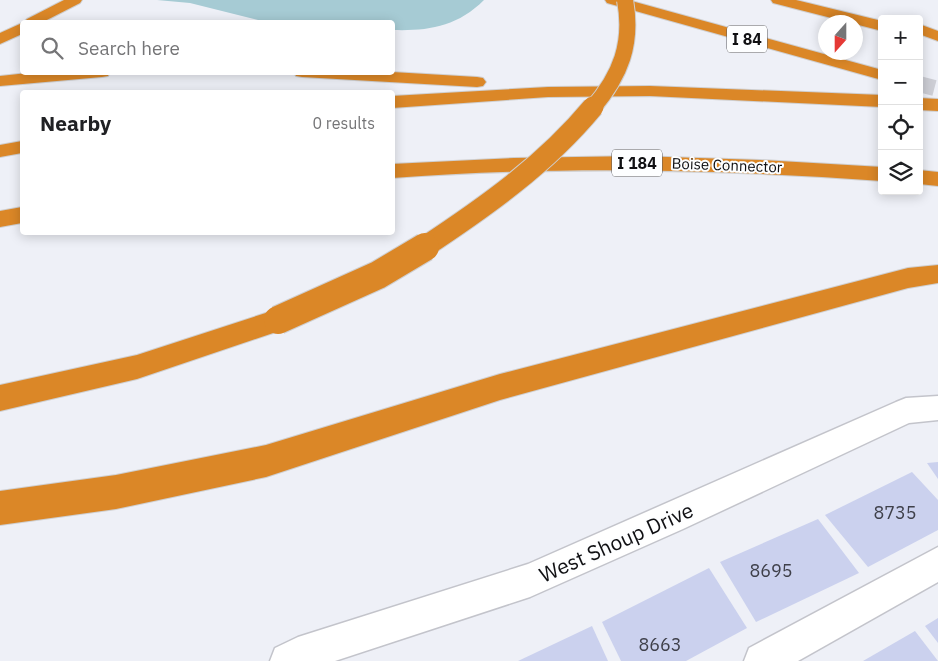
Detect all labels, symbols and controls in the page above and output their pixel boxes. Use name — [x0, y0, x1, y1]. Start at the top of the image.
north arrow — [818, 15, 863, 60]
map controls — [878, 15, 923, 195]
button: + — [878, 15, 923, 60]
search box — [20, 20, 395, 75]
road number: I 84 — [727, 26, 767, 52]
icon: search — [38, 34, 66, 62]
text: Search here — [78, 36, 180, 60]
button: − — [878, 60, 923, 105]
button: locate — [878, 105, 923, 150]
text: Nearby — [40, 109, 111, 137]
text: 0 results — [312, 113, 375, 133]
road number: I 184 — [612, 150, 662, 177]
button: layers — [878, 150, 923, 195]
street label: Boise Connector — [671, 154, 783, 176]
street label: West Shoup Drive — [534, 495, 698, 589]
house number: 8735 — [873, 501, 917, 524]
house number: 8695 — [749, 559, 793, 582]
house number: 8663 — [638, 633, 682, 656]

